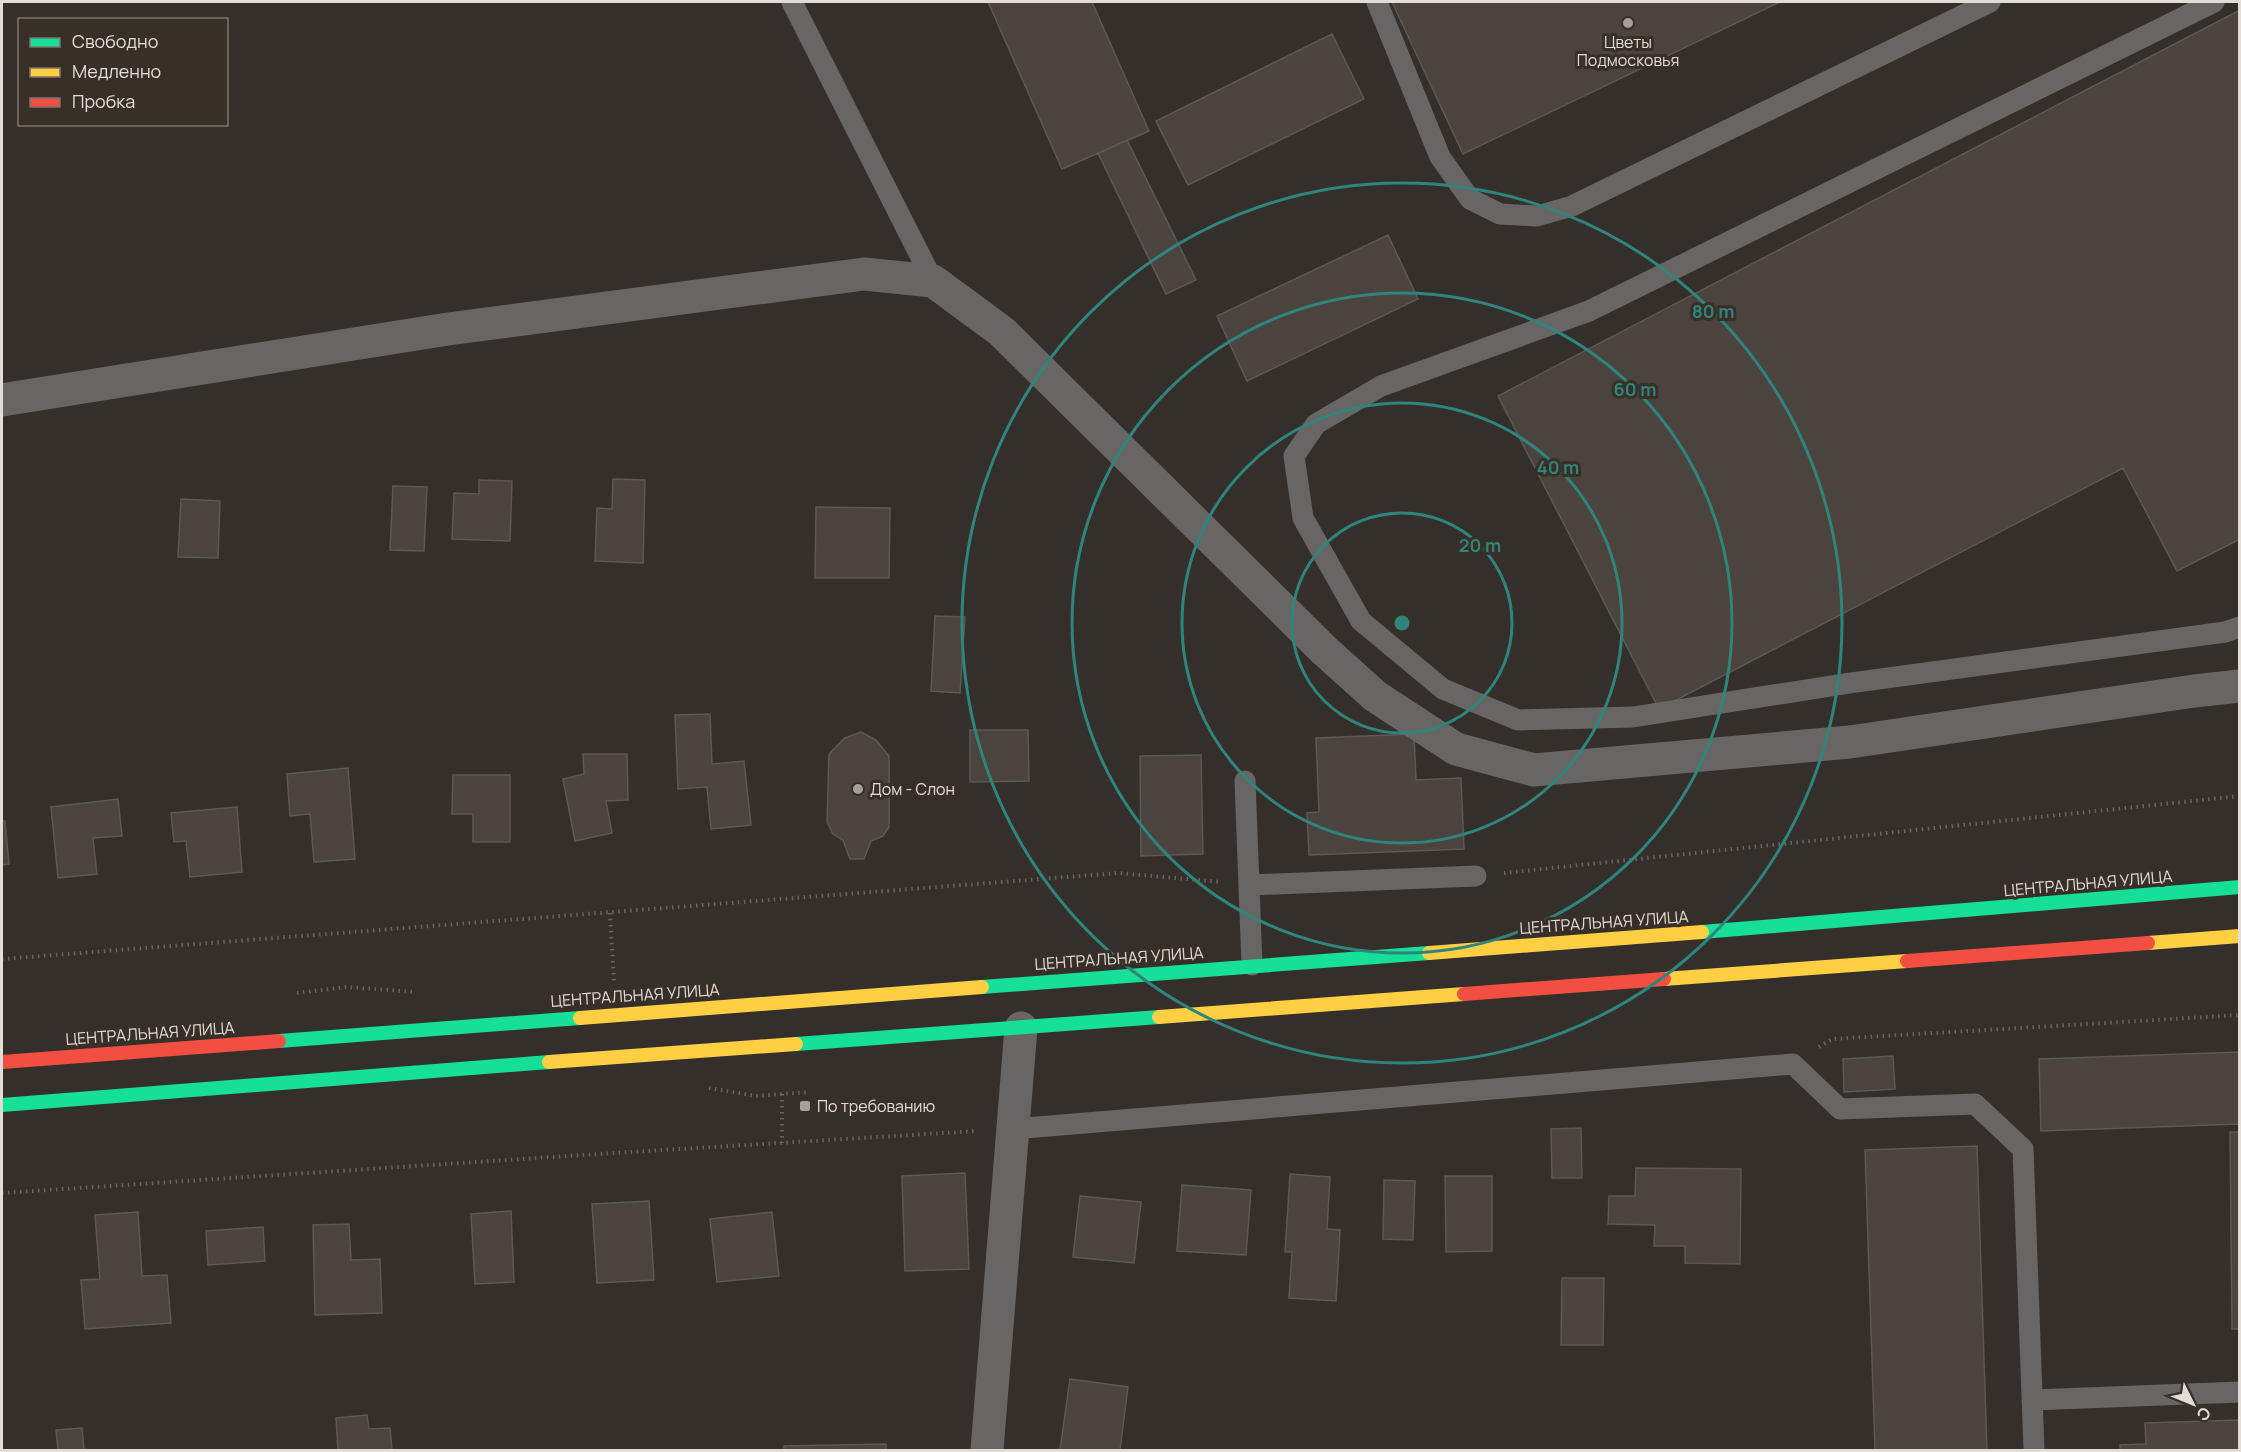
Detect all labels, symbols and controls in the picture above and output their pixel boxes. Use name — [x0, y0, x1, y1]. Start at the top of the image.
marker: Цветы Подмосковья — [1621, 16, 1635, 30]
legend — [18, 18, 228, 126]
text: Свободно — [72, 29, 158, 53]
place label: Цветы Подмосковья — [1577, 31, 1679, 71]
text: Медленно — [72, 59, 161, 83]
text: Пробка — [72, 89, 135, 113]
text: 80 m — [1692, 299, 1734, 323]
text: 60 m — [1614, 377, 1656, 401]
text: 40 m — [1537, 455, 1579, 479]
text: 20 m — [1459, 533, 1501, 557]
centre of rings — [1392, 613, 1412, 633]
place label: Дом - Слон — [870, 778, 955, 800]
marker: Дом - Слон — [851, 782, 865, 796]
street label: ЦЕНТРАЛЬНАЯ УЛИЦА — [2003, 865, 2173, 901]
street label: ЦЕНТРАЛЬНАЯ УЛИЦА — [1519, 905, 1689, 939]
street label: ЦЕНТРАЛЬНАЯ УЛИЦА — [1034, 941, 1204, 975]
street label: ЦЕНТРАЛЬНАЯ УЛИЦА — [550, 978, 720, 1012]
street label: ЦЕНТРАЛЬНАЯ УЛИЦА — [65, 1016, 235, 1050]
place label: По требованию — [817, 1095, 935, 1117]
marker: По требованию — [798, 1099, 812, 1113]
north arrow — [2163, 1374, 2223, 1434]
text: С — [2192, 1402, 2216, 1426]

